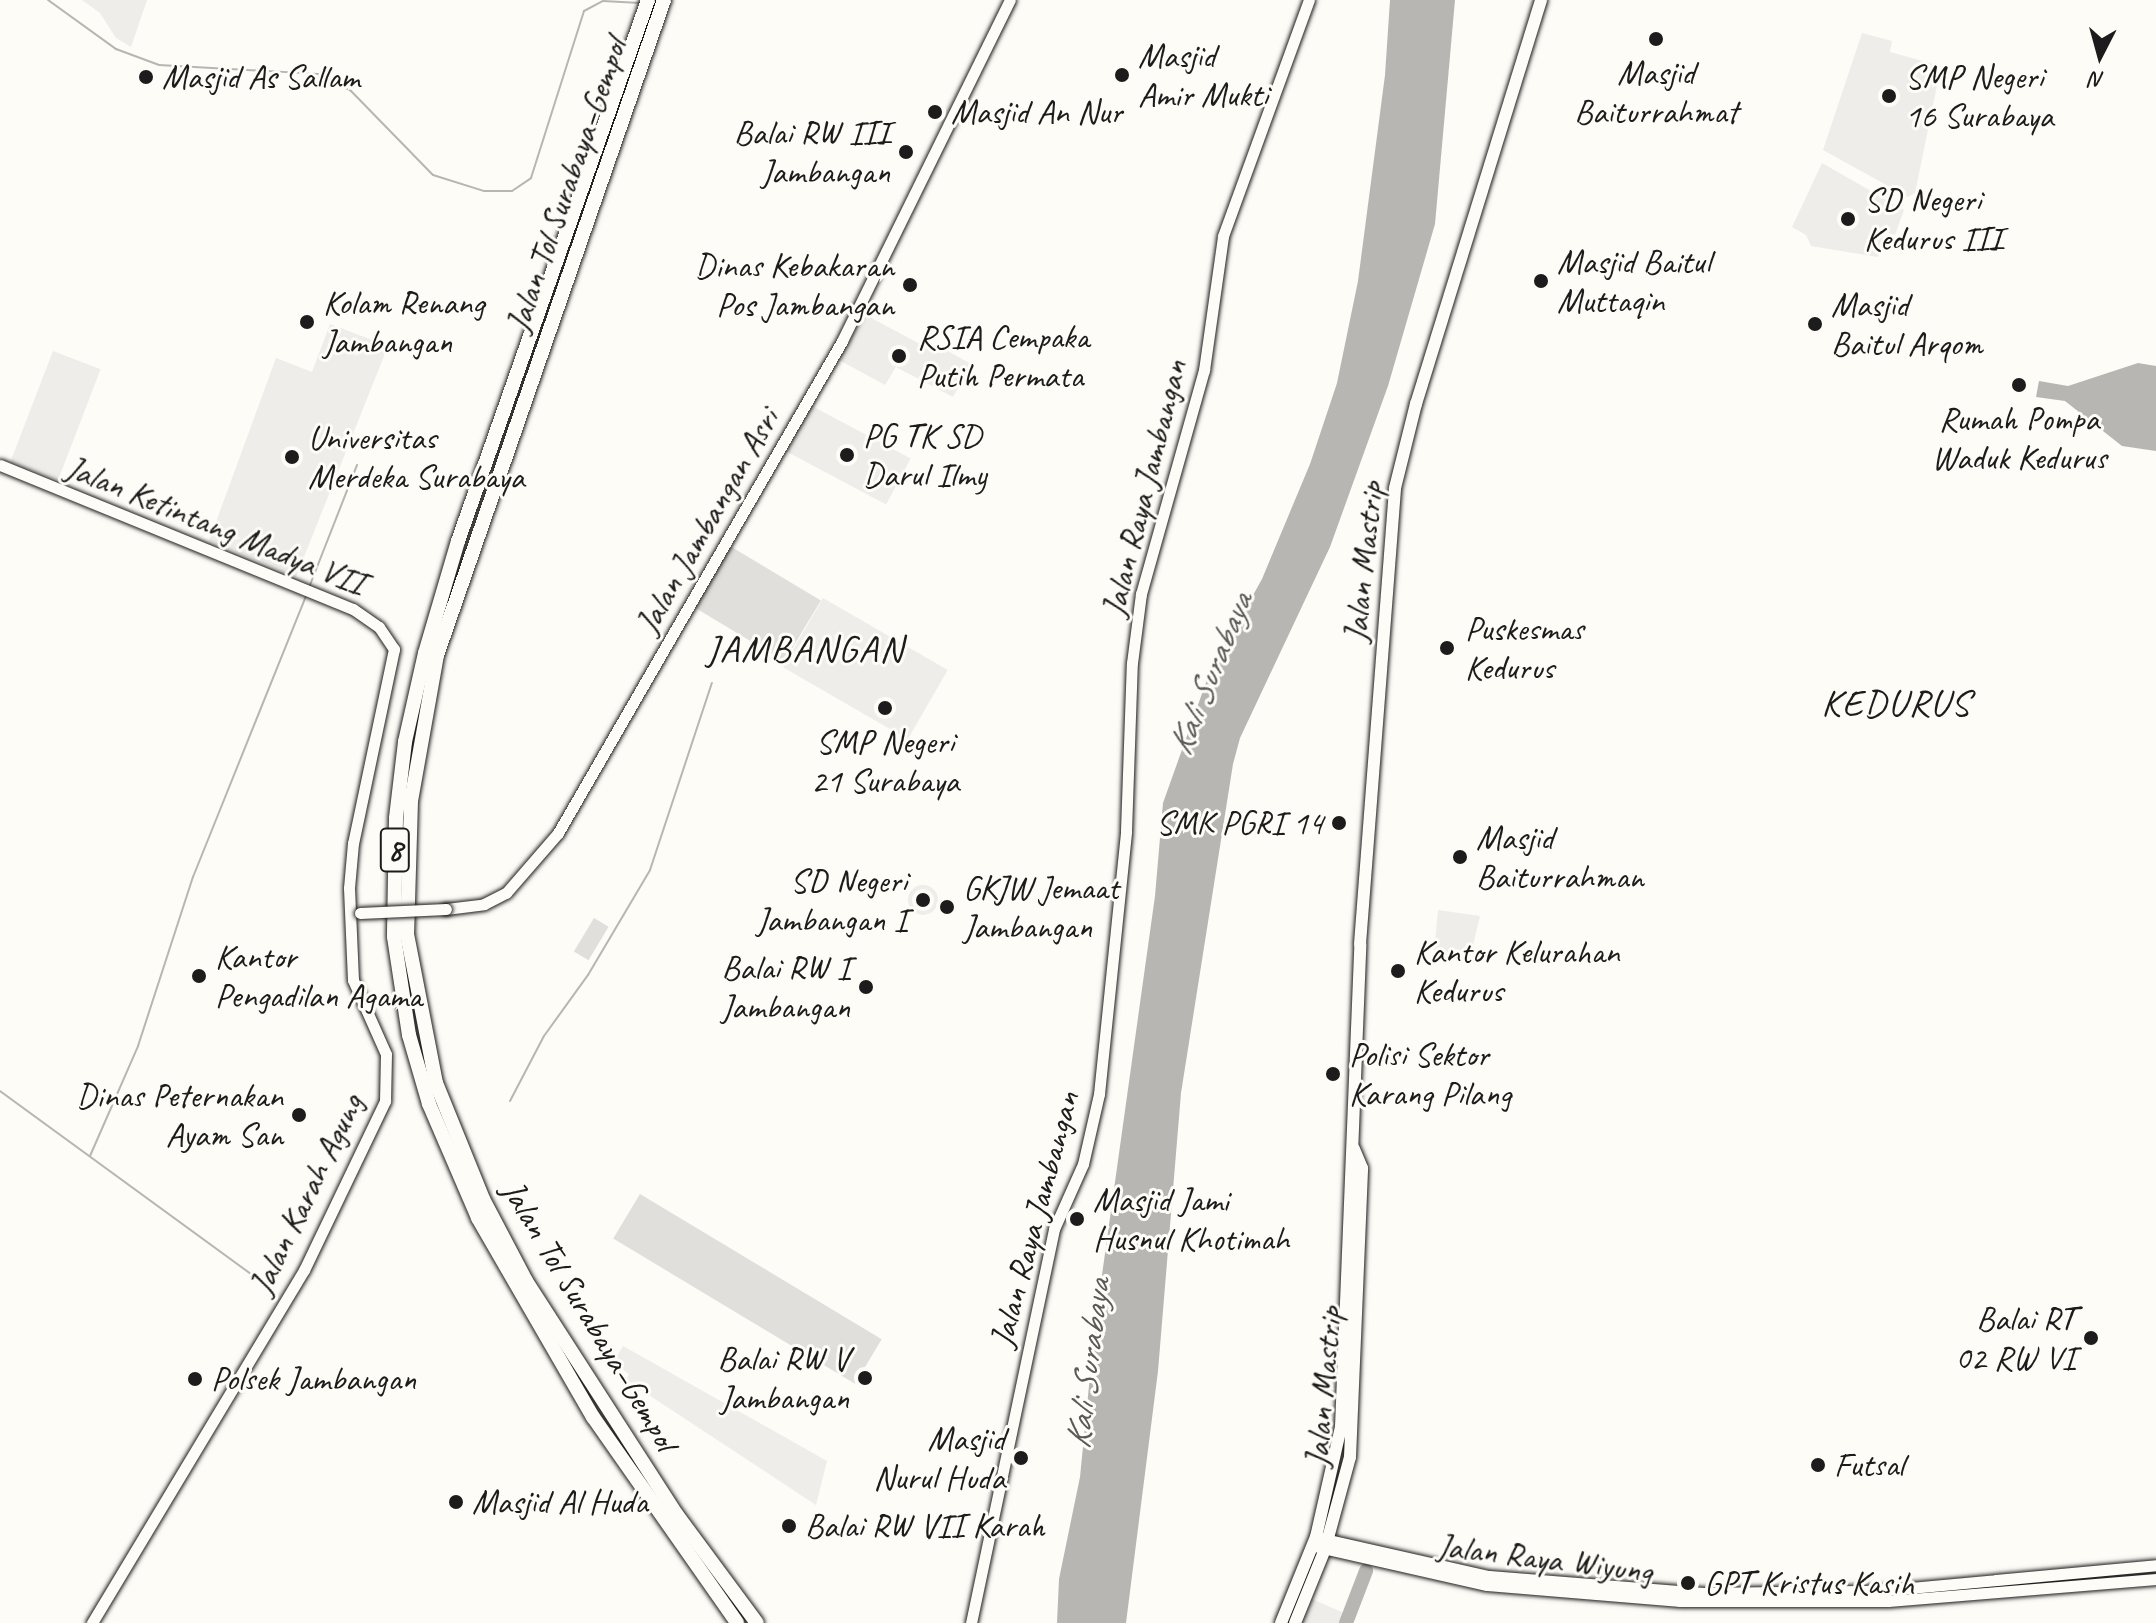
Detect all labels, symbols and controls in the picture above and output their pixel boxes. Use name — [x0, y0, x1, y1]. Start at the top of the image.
north arrow — [2060, 16, 2140, 96]
marker: Masjid Baiturrahmat — [1647, 30, 1665, 48]
street label: Jalan Tol Surabaya–Gempol — [497, 33, 635, 337]
place label: Masjid Amir Mukti — [1138, 35, 1268, 114]
place label: Masjid Baiturrahmat — [1574, 52, 1738, 132]
place label: SMP Negeri 16 Surabaya — [1905, 56, 2053, 136]
place label: Masjid As Sallam — [162, 57, 360, 97]
text: N — [2089, 65, 2106, 95]
marker: Masjid Amir Mukti — [1113, 66, 1131, 84]
marker: Masjid As Sallam — [137, 68, 155, 86]
marker: SMP Negeri 16 Surabaya — [1880, 87, 1898, 105]
place label: Masjid An Nur — [951, 92, 1122, 132]
marker: Masjid An Nur — [926, 103, 944, 121]
place label: Balai RW III Jambangan — [731, 112, 890, 192]
marker: Balai RW III Jambangan — [897, 143, 915, 161]
place label: SD Negeri Kedurus III — [1864, 179, 2003, 258]
marker: SD Negeri Kedurus III — [1839, 210, 1857, 228]
place label: Masjid Baitul Muttaqin — [1557, 241, 1711, 320]
place label: Dinas Kebakaran Pos Jambangan — [695, 245, 894, 324]
marker: Masjid Baitul Muttaqin — [1532, 272, 1550, 290]
marker: Dinas Kebakaran Pos Jambangan — [901, 276, 919, 294]
place label: Kolam Renang Jambangan — [323, 282, 484, 362]
place label: Masjid Baitul Arqom — [1831, 284, 1981, 364]
marker: Kolam Renang Jambangan — [298, 313, 316, 331]
marker: Masjid Baitul Arqom — [1806, 315, 1824, 333]
place label: RSIA Cempaka Putih Permata — [917, 316, 1089, 396]
marker: RSIA Cempaka Putih Permata — [888, 345, 910, 367]
street label: Jalan Raya Jambangan — [1092, 356, 1196, 620]
marker: Rumah Pompa Waduk Kedurus — [2010, 376, 2028, 394]
place label: Rumah Pompa Waduk Kedurus — [1932, 398, 2106, 478]
street label: Jalan Jambangan Asri — [626, 402, 788, 640]
place label: PG TK SD Darul Ilmy — [863, 415, 989, 494]
place label: Universitas Merdeka Surabaya — [308, 417, 524, 496]
street label: Jalan Ketintang Madya VII — [61, 446, 371, 604]
marker: PG TK SD Darul Ilmy — [838, 446, 856, 464]
marker: Universitas Merdeka Surabaya — [283, 448, 301, 466]
street label: Jalan Mastrip — [1334, 480, 1392, 644]
water label: Kali Surabaya — [1158, 587, 1262, 761]
place label: Puskesmas Kedurus — [1465, 608, 1584, 688]
district label: JAMBANGAN — [708, 626, 902, 672]
marker: Puskesmas Kedurus — [1436, 637, 1458, 659]
district label: KEDURUS — [1821, 680, 1971, 726]
marker: SMP Negeri 21 Surabaya — [876, 699, 894, 717]
place label: SMP Negeri 21 Surabaya — [811, 721, 959, 800]
place label: SMK PGRI 14 — [1156, 803, 1323, 843]
marker: SMK PGRI 14 — [1330, 814, 1348, 832]
place label: Masjid Baiturrahman — [1476, 817, 1644, 896]
road number: 8 — [379, 822, 411, 878]
marker: Masjid Baiturrahman — [1451, 848, 1469, 866]
place label: SD Negeri Jambangan I — [756, 860, 907, 940]
place label: GKJW Jemaat Jambangan — [963, 867, 1118, 946]
marker: SD Negeri Jambangan I — [914, 891, 932, 909]
marker: GKJW Jemaat Jambangan — [938, 898, 956, 916]
place label: Kantor Kelurahan Kedurus — [1414, 931, 1621, 1010]
place label: Kantor Pengadilan Agama — [215, 936, 424, 1016]
place label: Balai RW I Jambangan — [719, 947, 850, 1026]
marker: Kantor Kelurahan Kedurus — [1389, 962, 1407, 980]
marker: Kantor Pengadilan Agama — [190, 967, 208, 985]
marker: Balai RW I Jambangan — [857, 978, 875, 996]
place label: Polisi Sektor Karang Pilang — [1349, 1034, 1510, 1114]
marker: Polisi Sektor Karang Pilang — [1324, 1065, 1342, 1083]
place label: Dinas Peternakan Ayam San — [75, 1075, 283, 1154]
street label: Jalan Raya Jambangan — [980, 1087, 1088, 1351]
street label: Jalan Karah Agung — [240, 1088, 372, 1300]
marker: Dinas Peternakan Ayam San — [290, 1106, 308, 1124]
street label: Jalan Tol Surabaya–Gempol — [493, 1172, 687, 1458]
place label: Masjid Jami Husnul Khotimah — [1093, 1179, 1290, 1258]
marker: Masjid Jami Husnul Khotimah — [1068, 1210, 1086, 1228]
water label: Kali Surabaya — [1056, 1277, 1120, 1451]
place label: Balai RT 02 RW VI — [1955, 1298, 2075, 1378]
street label: Jalan Mastrip — [1296, 1305, 1350, 1469]
marker: Balai RT 02 RW VI — [2082, 1329, 2100, 1347]
place label: Balai RW V Jambangan — [715, 1338, 849, 1418]
place label: Polsek Jambangan — [211, 1359, 416, 1399]
marker: Balai RW V Jambangan — [856, 1369, 874, 1387]
marker: Polsek Jambangan — [186, 1370, 204, 1388]
place label: Masjid Nurul Huda — [875, 1418, 1005, 1498]
place label: Futsal — [1834, 1445, 1904, 1485]
marker: Masjid Nurul Huda — [1012, 1449, 1030, 1467]
marker: Futsal — [1809, 1456, 1827, 1474]
place label: Masjid Al Huda — [472, 1482, 648, 1522]
marker: Masjid Al Huda — [447, 1493, 465, 1511]
place label: Balai RW VII Karah — [805, 1506, 1047, 1546]
marker: Balai RW VII Karah — [780, 1517, 798, 1535]
street label: Jalan Raya Wiyung — [1435, 1525, 1655, 1591]
place label: GPT Kristus Kasih — [1704, 1563, 1915, 1603]
marker: GPT Kristus Kasih — [1679, 1574, 1697, 1592]

